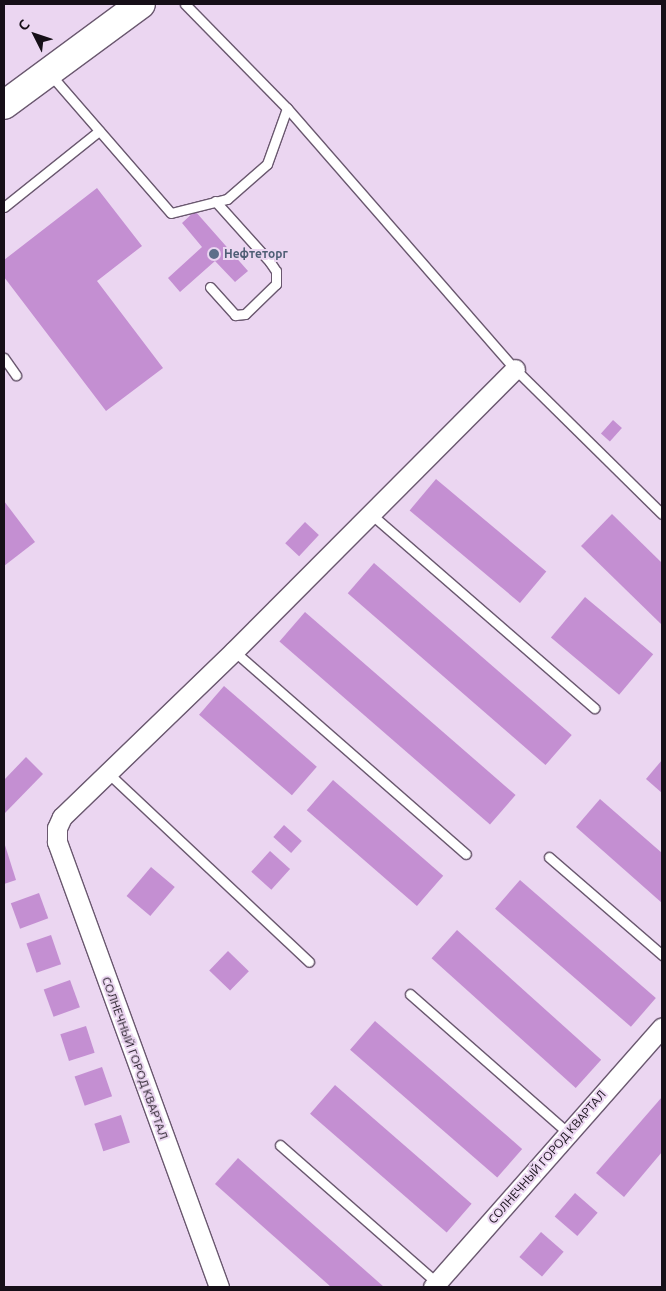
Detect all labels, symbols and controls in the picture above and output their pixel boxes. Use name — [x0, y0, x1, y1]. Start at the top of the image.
north arrow — [10, 10, 60, 60]
text: С — [15, 17, 33, 34]
place label: Нефтеторг — [224, 247, 288, 261]
marker: Нефтеторг — [208, 248, 220, 260]
street label: СОЛНЕЧНЫЙ ГОРОД КВАРТАЛ — [99, 975, 171, 1141]
street label: СОЛНЕЧНЫЙ ГОРОД КВАРТАЛ — [485, 1087, 609, 1227]

